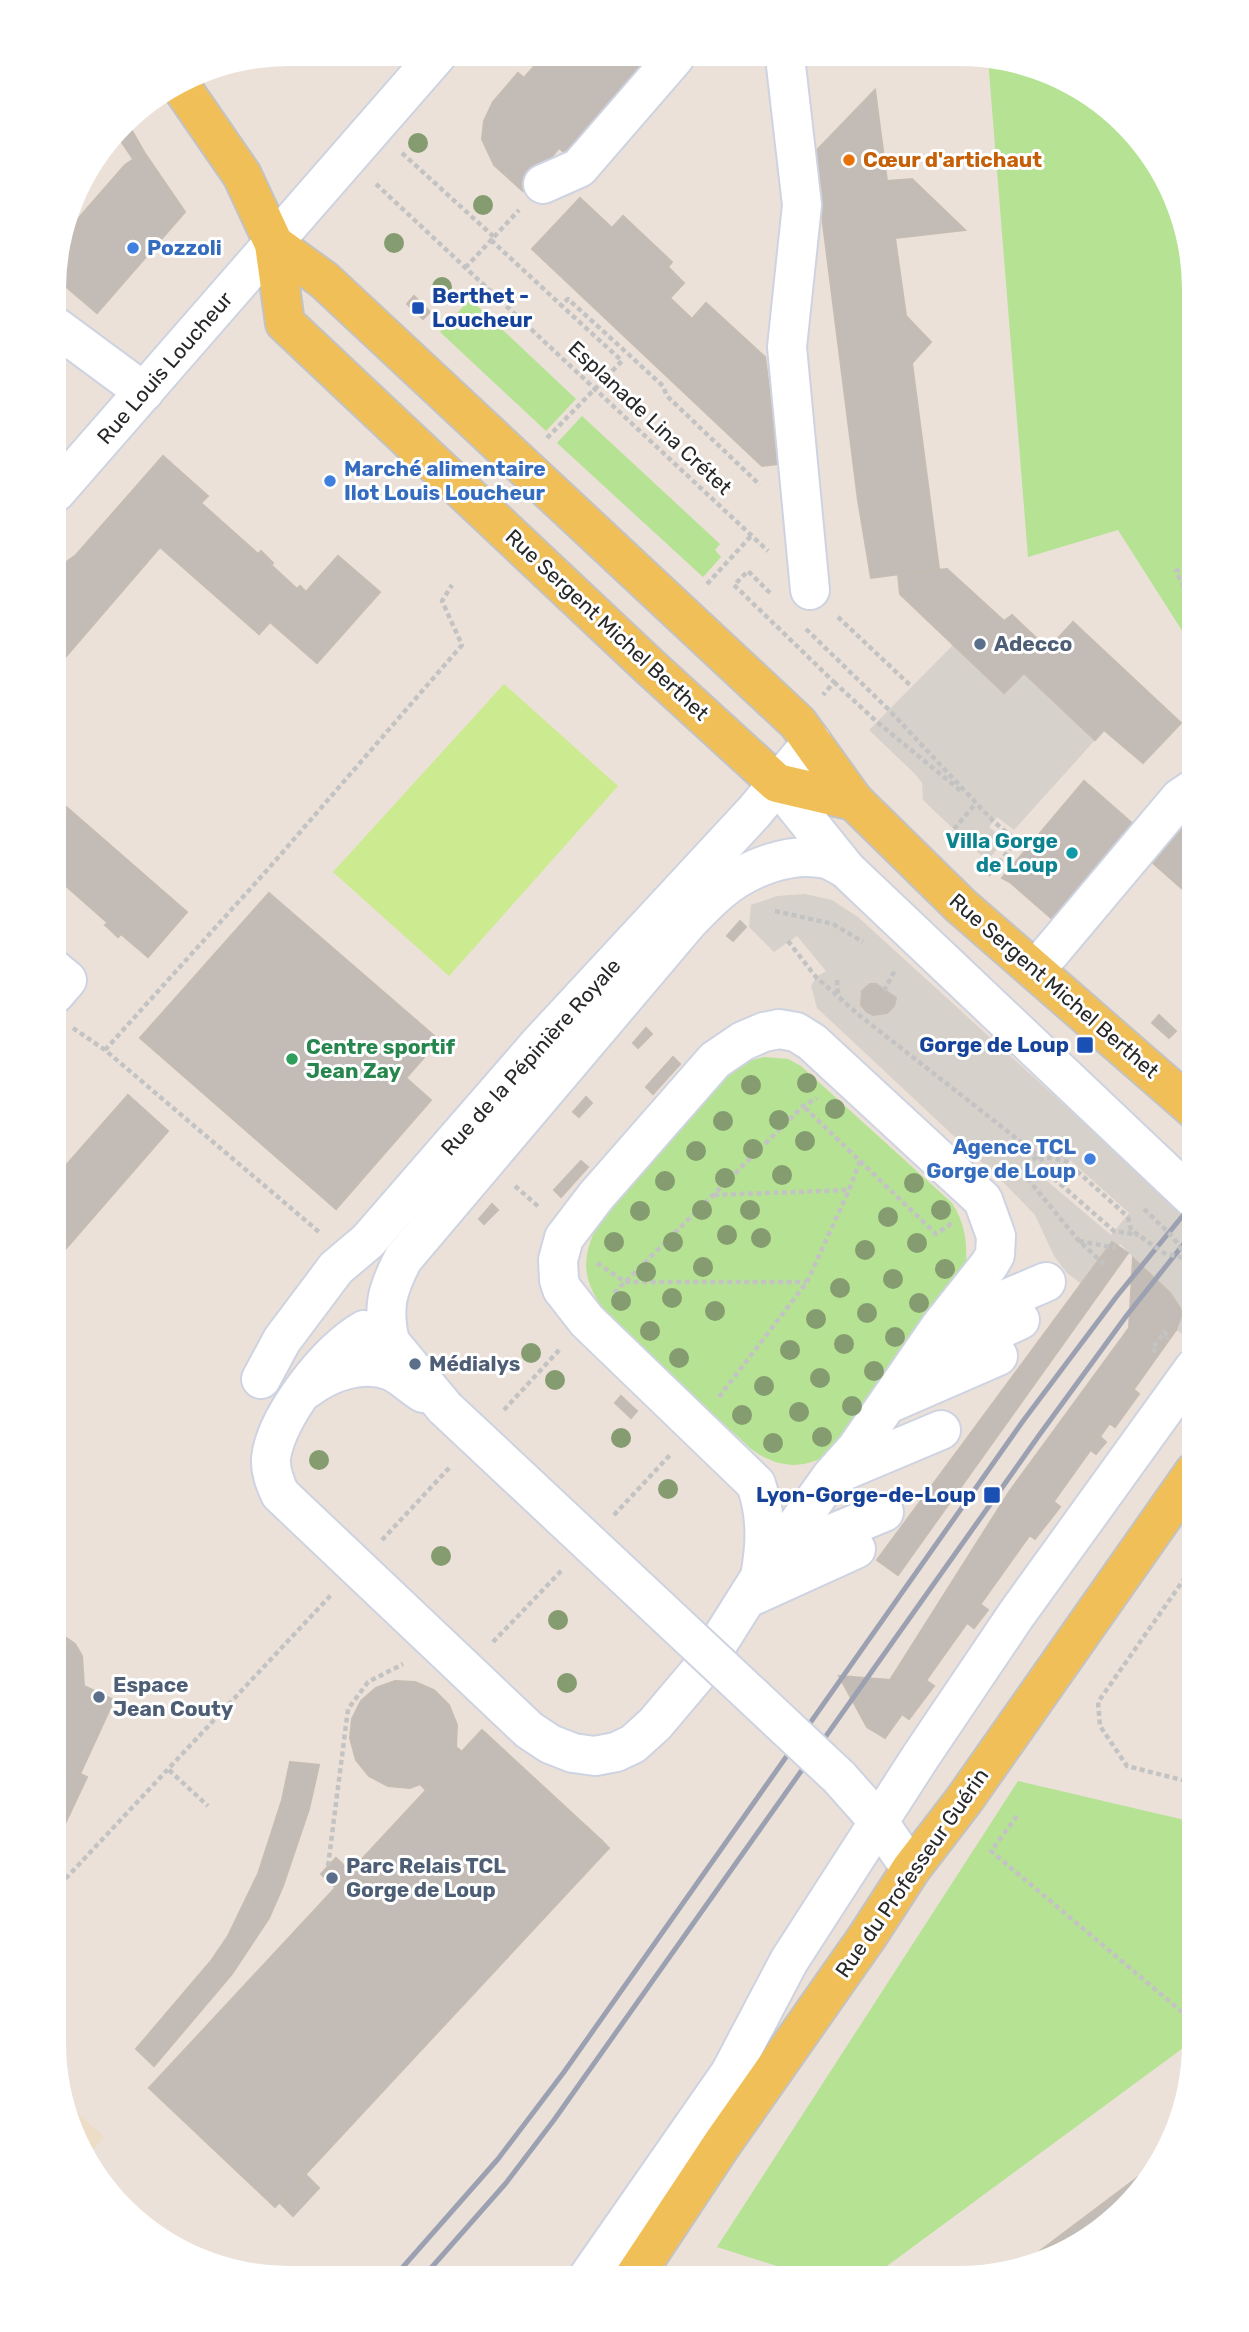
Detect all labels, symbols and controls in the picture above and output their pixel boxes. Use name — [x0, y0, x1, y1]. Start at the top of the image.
place label: Cœur d'artichaut — [863, 147, 1042, 172]
marker: Cœur d'artichaut — [841, 152, 857, 168]
place label: Pozzoli — [147, 235, 222, 260]
marker: Pozzoli — [125, 240, 141, 256]
place label: Berthet - Loucheur — [432, 283, 533, 332]
street label: Rue Louis Loucheur — [92, 286, 238, 449]
marker: Berthet - Loucheur — [410, 300, 426, 316]
street label: Esplanade Lina Crétet — [563, 335, 737, 500]
place label: Marché alimentaire Ilot Louis Loucheur — [344, 456, 546, 505]
marker: Marché alimentaire Ilot Louis Loucheur — [322, 473, 338, 489]
street label: Rue Sergent Michel Berthet — [500, 524, 714, 725]
place label: Adecco — [994, 631, 1072, 656]
marker: Adecco — [972, 636, 988, 652]
place label: Villa Gorge de Loup — [946, 828, 1058, 877]
marker: Villa Gorge de Loup — [1064, 845, 1080, 861]
street label: Rue Sergent Michel Berthet — [945, 888, 1164, 1083]
street label: Rue de la Pépinière Royale — [436, 953, 626, 1160]
place label: Gorge de Loup — [919, 1032, 1069, 1057]
place label: Centre sportif Jean Zay — [306, 1034, 456, 1083]
marker: Gorge de Loup — [1075, 1035, 1095, 1055]
marker: Centre sportif Jean Zay — [284, 1051, 300, 1067]
place label: Agence TCL Gorge de Loup — [926, 1134, 1076, 1183]
marker: Agence TCL Gorge de Loup — [1082, 1151, 1098, 1167]
place label: Médialys — [429, 1351, 520, 1376]
marker: Médialys — [407, 1356, 423, 1372]
place label: Lyon-Gorge-de-Loup — [756, 1482, 976, 1507]
marker: Lyon-Gorge-de-Loup — [982, 1485, 1002, 1505]
place label: Espace Jean Couty — [113, 1672, 234, 1721]
marker: Espace Jean Couty — [91, 1689, 107, 1705]
street label: Rue du Professeur Guérin — [830, 1763, 993, 1982]
place label: Parc Relais TCL Gorge de Loup — [346, 1853, 506, 1902]
marker: Parc Relais TCL Gorge de Loup — [324, 1870, 340, 1886]

